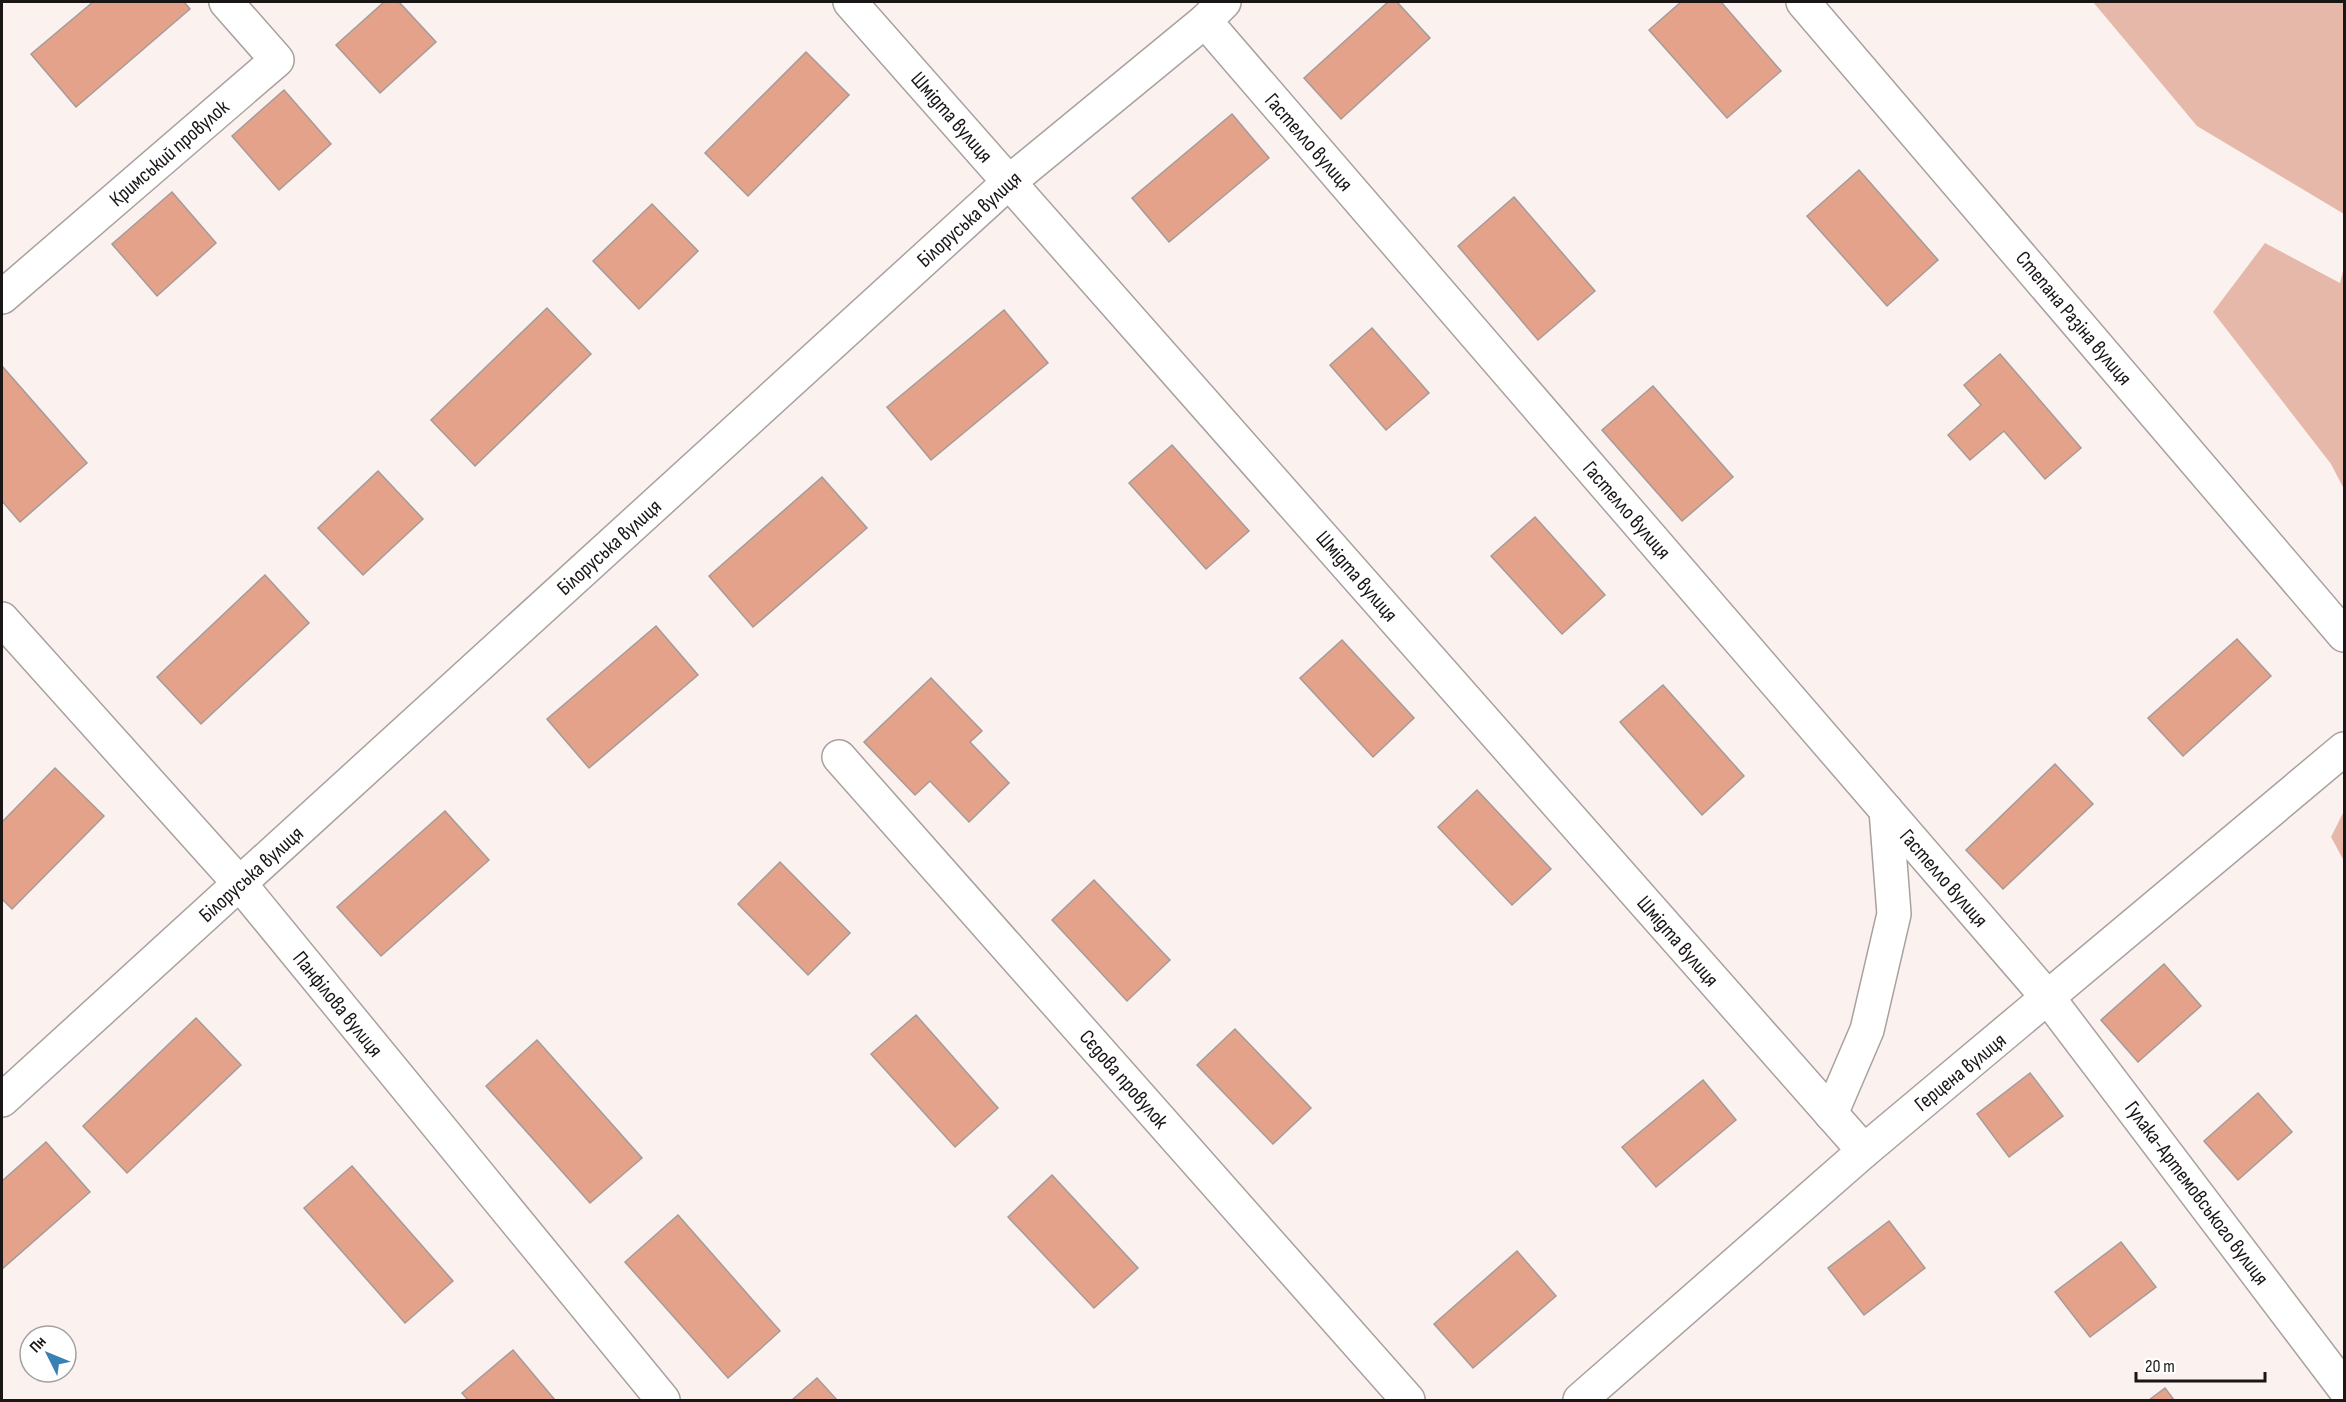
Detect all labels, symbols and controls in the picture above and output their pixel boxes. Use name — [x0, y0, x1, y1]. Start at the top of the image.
street label: Шмідта вулиця — [905, 67, 998, 168]
street label: Гастелло вулиця — [1259, 88, 1358, 196]
street label: Кримський провулок — [105, 95, 234, 212]
street label: Білоруська вулиця — [912, 166, 1027, 273]
street label: Степана Разіна вулиця — [2010, 246, 2137, 391]
street label: Гастелло вулиця — [1577, 456, 1676, 564]
street label: Білоруська вулиця — [552, 494, 667, 601]
street label: Шмідта вулиця — [1310, 526, 1403, 627]
street label: Білоруська вулиця — [194, 821, 309, 928]
street label: Гастелло вулиця — [1894, 824, 1993, 932]
street label: Шмідта вулиця — [1631, 891, 1724, 992]
street label: Панфілова вулиця — [287, 946, 388, 1062]
street label: Сєдова провулок — [1074, 1025, 1173, 1134]
street label: Герцена вулиця — [1909, 1028, 2011, 1117]
street label: Гулака-Артемовського вулиця — [2119, 1096, 2274, 1290]
north arrow — [18, 1324, 78, 1384]
text: Пн — [26, 1333, 50, 1357]
scale bar — [2136, 1345, 2265, 1383]
text: 20 m — [2145, 1356, 2175, 1377]

